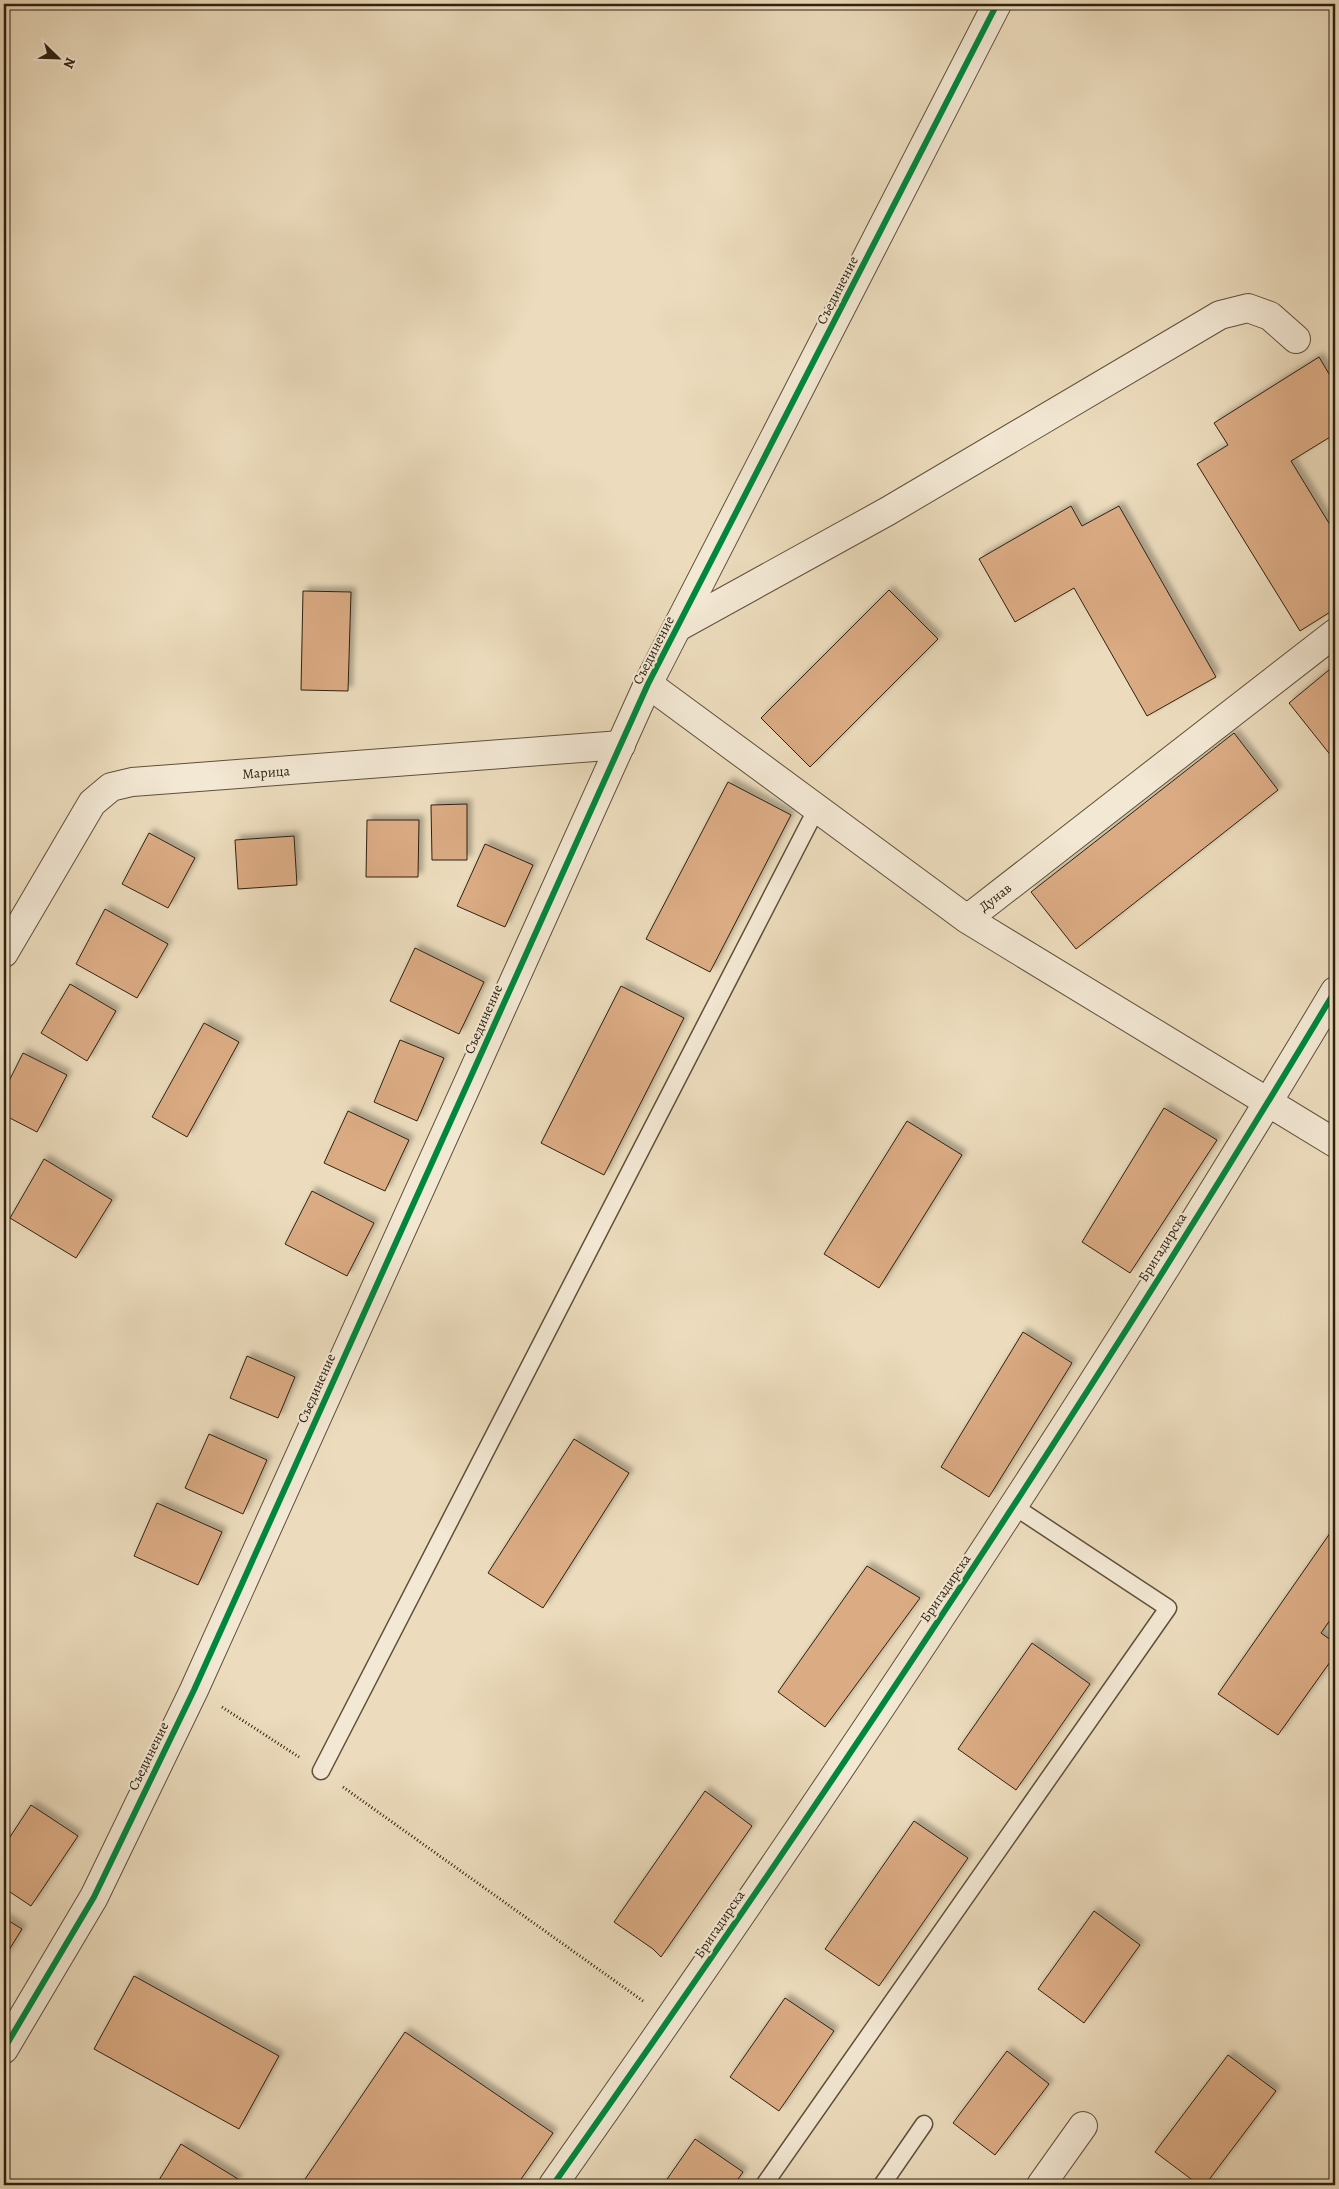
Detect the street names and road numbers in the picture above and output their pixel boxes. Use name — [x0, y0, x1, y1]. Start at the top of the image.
street label: Съединение — [812, 253, 863, 328]
street label: Съединение — [628, 613, 679, 688]
street label: Марица — [241, 761, 291, 784]
street label: Дунав — [975, 878, 1016, 916]
street label: Съединение — [460, 981, 507, 1057]
street label: Бригадирска — [1134, 1209, 1191, 1285]
street label: Съединение — [293, 1350, 340, 1426]
street label: Бригадирска — [916, 1550, 975, 1626]
street label: Съединение — [124, 1719, 173, 1794]
street label: Бригадирска — [690, 1886, 749, 1962]

